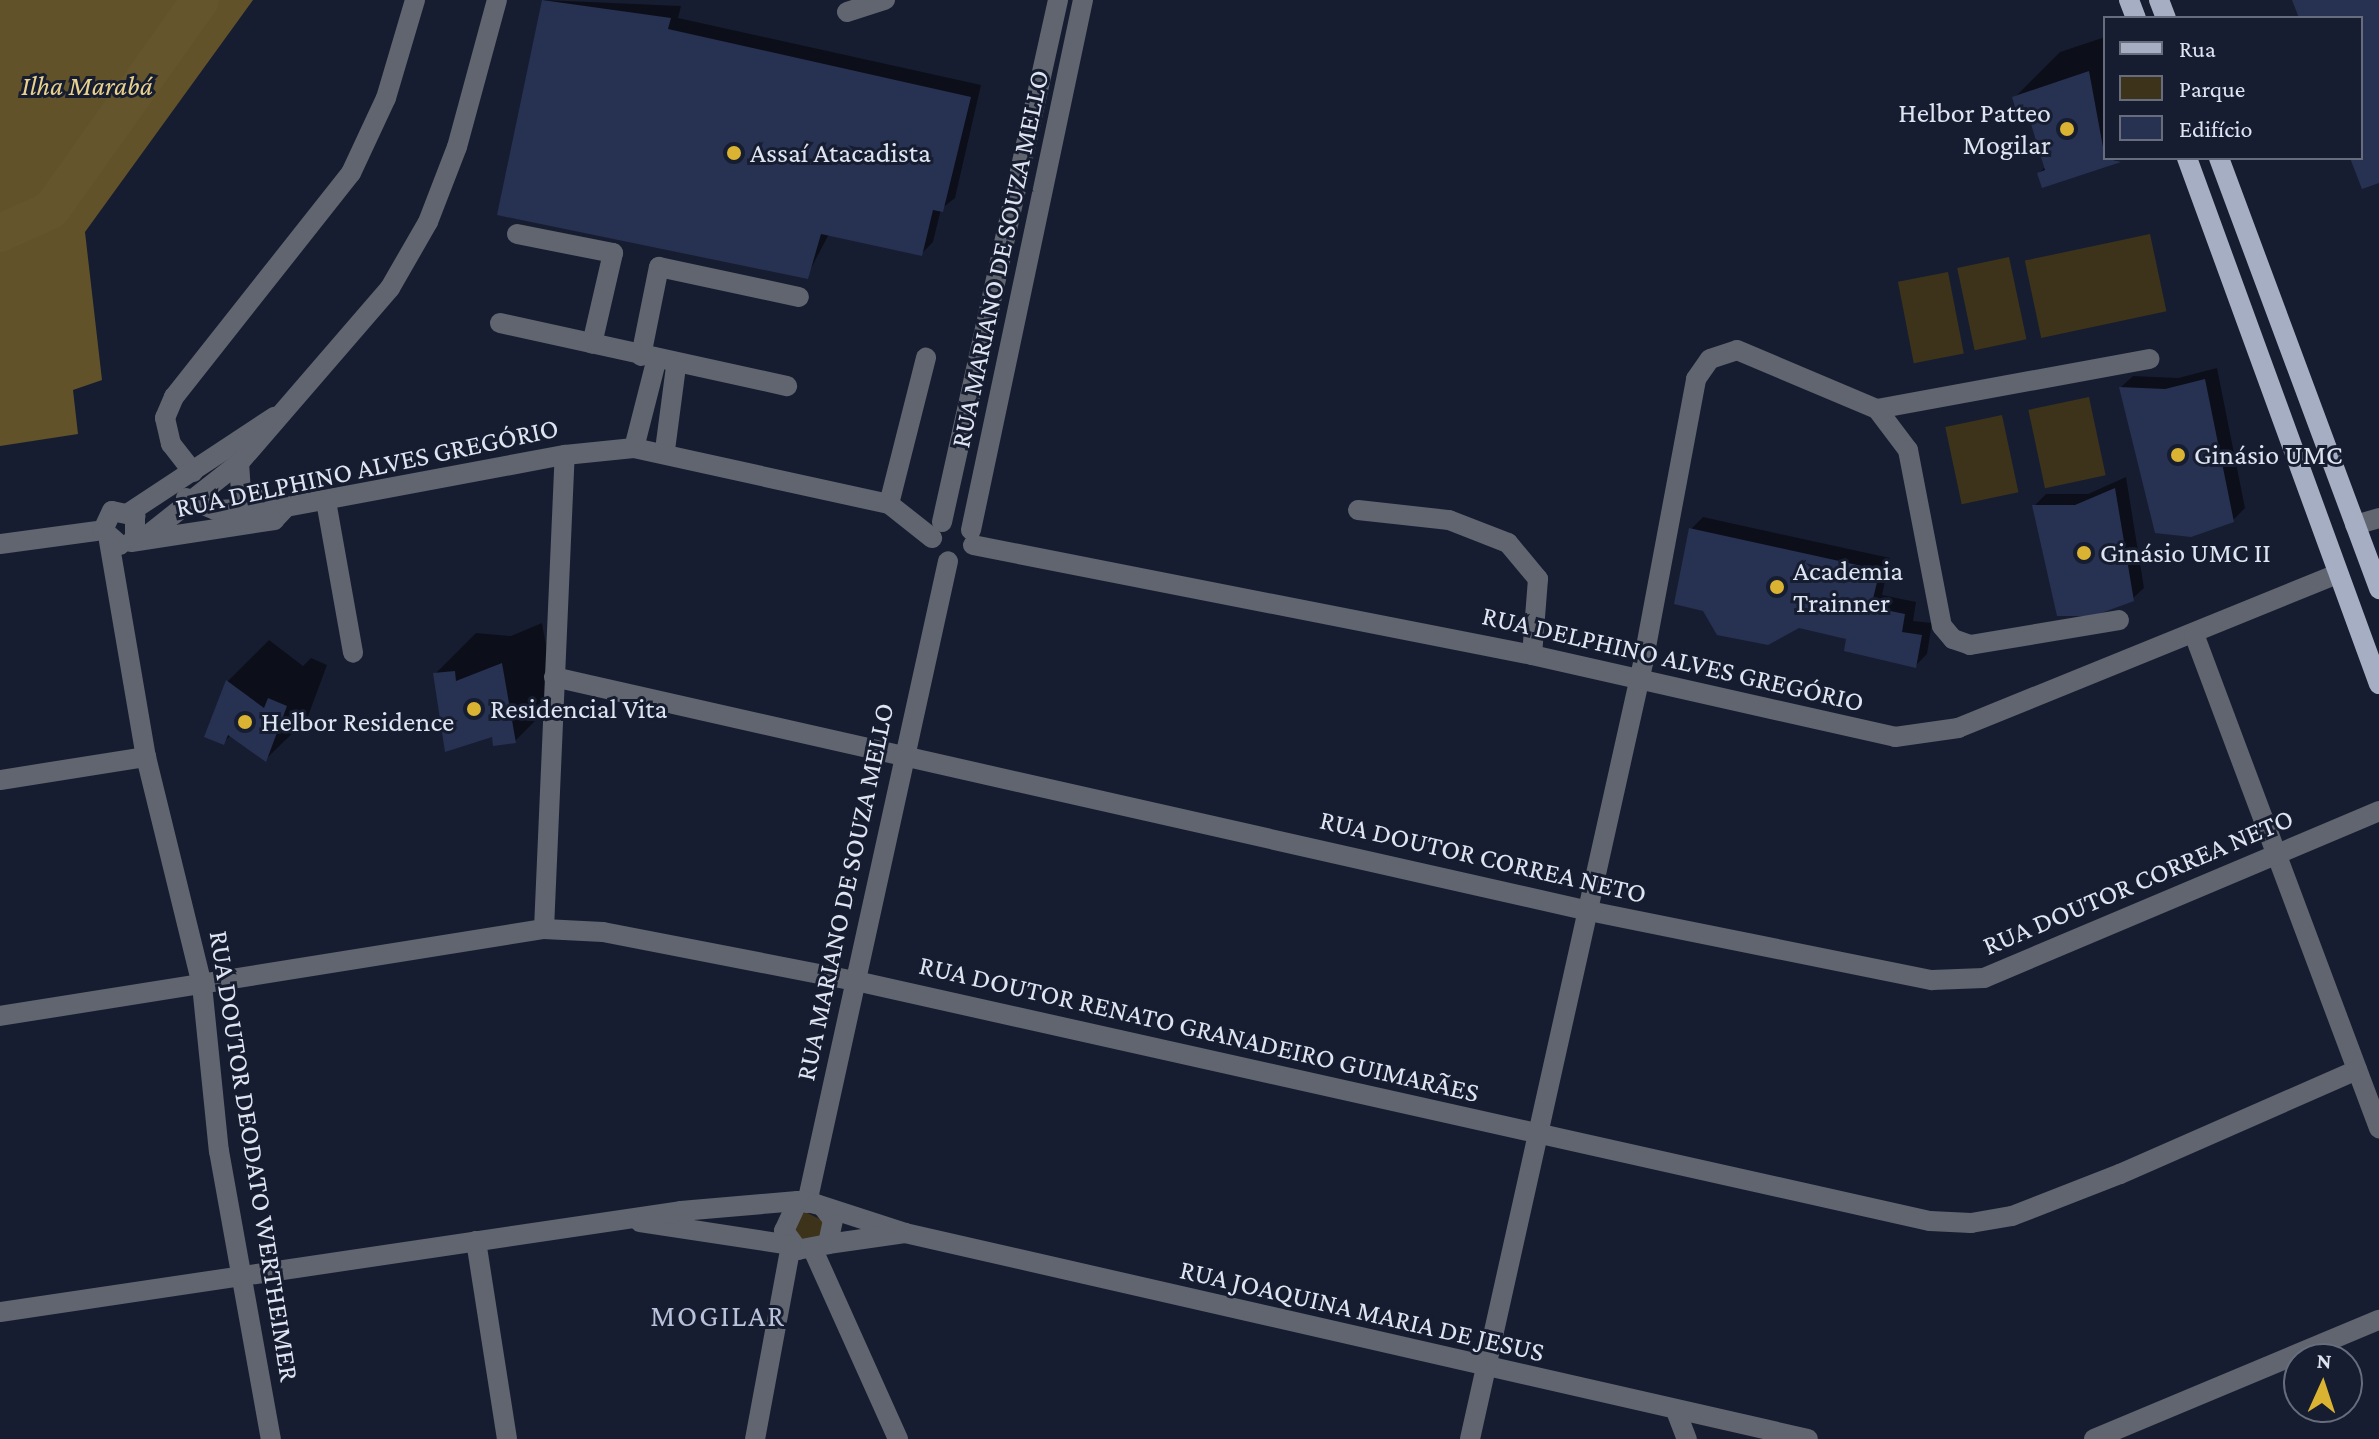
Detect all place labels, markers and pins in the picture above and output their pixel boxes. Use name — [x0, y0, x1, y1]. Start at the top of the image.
place label: Helbor Patteo Mogilar — [1898, 96, 2051, 162]
marker: Helbor Patteo Mogilar — [2058, 120, 2076, 138]
place label: Assaí Atacadista — [750, 136, 931, 170]
marker: Assaí Atacadista — [725, 144, 743, 162]
place label: Ginásio UMC — [2194, 438, 2342, 472]
marker: Ginásio UMC — [2169, 446, 2187, 464]
place label: Ginásio UMC II — [2100, 536, 2271, 570]
marker: Ginásio UMC II — [2075, 544, 2093, 562]
place label: Academia Trainner — [1793, 554, 1903, 620]
marker: Academia Trainner — [1768, 578, 1786, 596]
place label: Residencial Vita — [490, 692, 667, 726]
marker: Residencial Vita — [465, 700, 483, 718]
place label: Helbor Residence — [261, 705, 454, 739]
marker: Helbor Residence — [236, 713, 254, 731]

